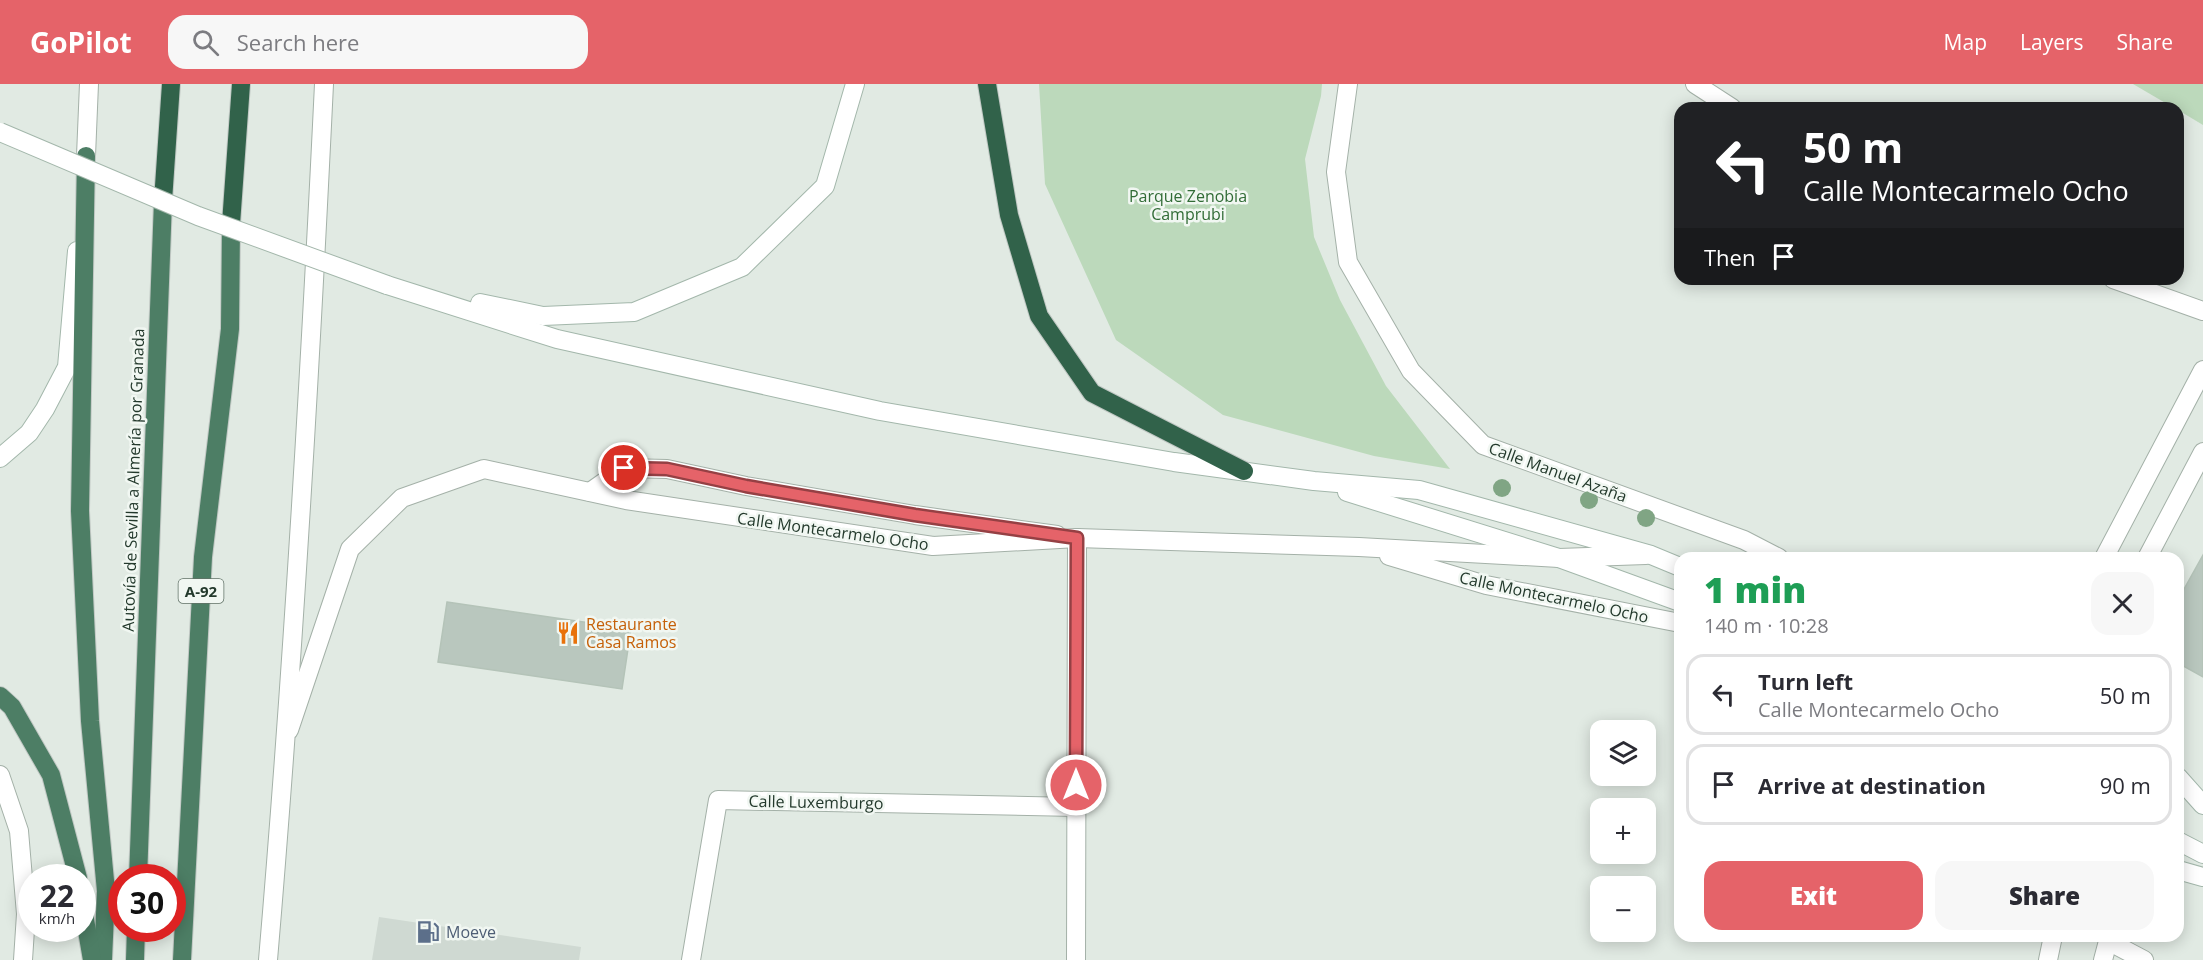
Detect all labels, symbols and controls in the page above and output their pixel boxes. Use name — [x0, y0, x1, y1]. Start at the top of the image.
search box — [168, 15, 588, 69]
text: GoPilot — [30, 23, 132, 61]
icon: search — [189, 26, 222, 59]
text: Search here — [237, 27, 359, 57]
text: Map — [1944, 28, 1987, 56]
text: Layers — [2020, 28, 2084, 56]
text: Share — [2117, 28, 2173, 56]
text: 50 m — [1803, 118, 1903, 175]
icon: left — [1704, 126, 1782, 204]
text: Calle Montecarmelo Ocho — [1803, 172, 2129, 209]
park label: Parque Zenobia Camprubi — [1129, 185, 1247, 225]
icon: arrive — [1767, 240, 1800, 273]
text: Then — [1704, 242, 1755, 272]
street label: Autovía de Sevilla a Almería por Granada — [117, 328, 149, 632]
street label: Calle Manuel Azaña — [1486, 437, 1630, 507]
pin — [598, 442, 649, 493]
icon: arrive — [607, 451, 640, 484]
street label: Calle Montecarmelo Ocho — [736, 507, 930, 555]
text: 1 min — [1704, 565, 1806, 614]
street label: Calle Montecarmelo Ocho — [1457, 566, 1651, 628]
button: close — [2091, 572, 2154, 635]
road number: A-92 — [178, 579, 224, 603]
text: 140 m · 10:28 — [1704, 612, 1829, 639]
place label: Restaurante Casa Ramos — [586, 613, 677, 653]
restaurant icon: Restaurante Casa Ramos — [555, 620, 581, 646]
text: Turn left — [1758, 666, 1853, 696]
icon: left — [1707, 678, 1740, 711]
text: 50 m — [2100, 680, 2151, 710]
text: Calle Montecarmelo Ocho — [1758, 696, 1999, 723]
map controls — [1590, 720, 1656, 942]
button: layers — [1590, 720, 1656, 786]
position arrow — [1044, 753, 1108, 817]
icon: arrive — [1707, 768, 1740, 801]
text: Arrive at destination — [1758, 770, 1986, 800]
text: 90 m — [2100, 770, 2151, 800]
street label: Calle Luxemburgo — [748, 790, 884, 814]
button: + — [1590, 798, 1656, 864]
button: Exit — [1704, 861, 1923, 930]
button: Share — [1935, 861, 2154, 930]
speed limit sign: 30 — [108, 864, 186, 942]
text: 22 — [40, 875, 74, 916]
button: − — [1590, 876, 1656, 942]
text: km/h — [39, 908, 75, 928]
fuel station icon: Moeve — [415, 919, 441, 945]
place label: Moeve — [446, 921, 496, 943]

